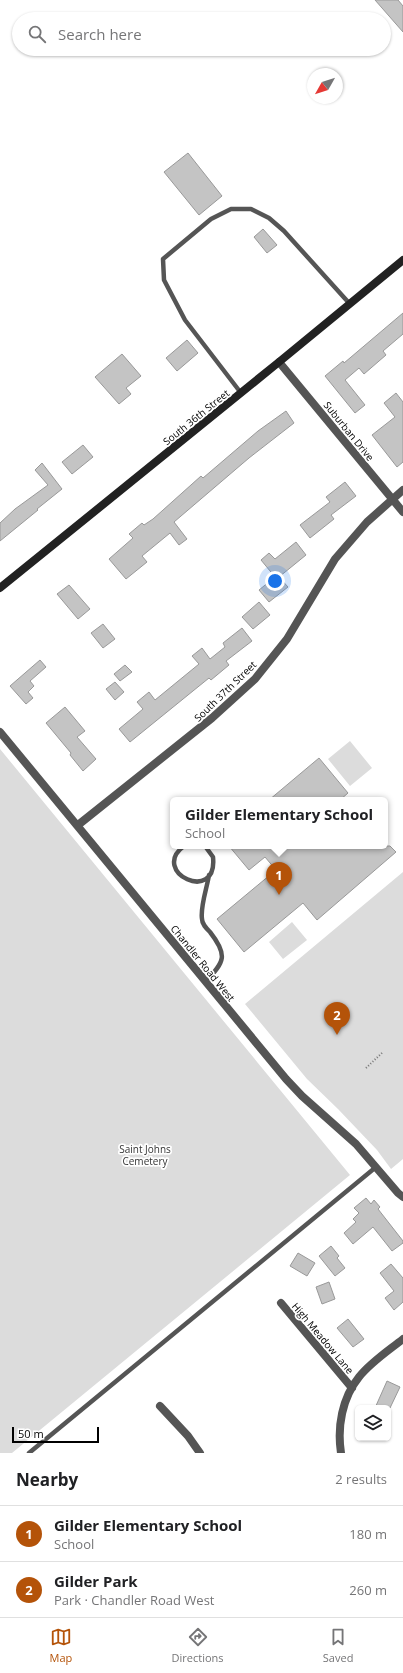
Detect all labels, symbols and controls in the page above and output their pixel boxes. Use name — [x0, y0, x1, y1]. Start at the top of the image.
search box — [12, 12, 391, 56]
icon: search — [26, 23, 48, 45]
text: Search here — [58, 24, 142, 44]
north arrow — [307, 68, 343, 104]
street label: South 36th Street — [160, 386, 232, 448]
street label: Suburban Drive — [321, 398, 378, 464]
your location — [265, 571, 285, 591]
street label: South 37th Street — [191, 657, 260, 724]
popup — [170, 797, 388, 849]
text: Gilder Elementary School — [185, 804, 373, 824]
text: School — [185, 824, 225, 842]
pin: 1 — [266, 862, 292, 895]
street label: Chandler Road West — [168, 922, 239, 1005]
pin: 2 — [324, 1002, 350, 1035]
park label: Saint Johns Cemetery — [119, 1142, 171, 1168]
street label: High Meadow Lane — [289, 1299, 357, 1377]
map controls — [355, 1405, 391, 1441]
button: layers — [355, 1405, 391, 1441]
scale bar — [12, 1425, 99, 1444]
text: 50 m — [18, 1426, 44, 1441]
text: Nearby — [16, 1468, 78, 1491]
text: 2 results — [335, 1470, 387, 1488]
text: Gilder Elementary School — [54, 1515, 242, 1535]
text: 1 — [25, 1525, 33, 1543]
text: 180 m — [349, 1525, 387, 1543]
text: School — [54, 1535, 94, 1553]
text: Gilder Park — [54, 1571, 138, 1591]
text: 2 — [25, 1581, 33, 1599]
text: 260 m — [349, 1581, 387, 1599]
text: Park · Chandler Road West — [54, 1591, 214, 1609]
tab: Map — [50, 1626, 72, 1665]
tab: Directions — [172, 1626, 224, 1665]
tab: Saved — [323, 1626, 353, 1665]

